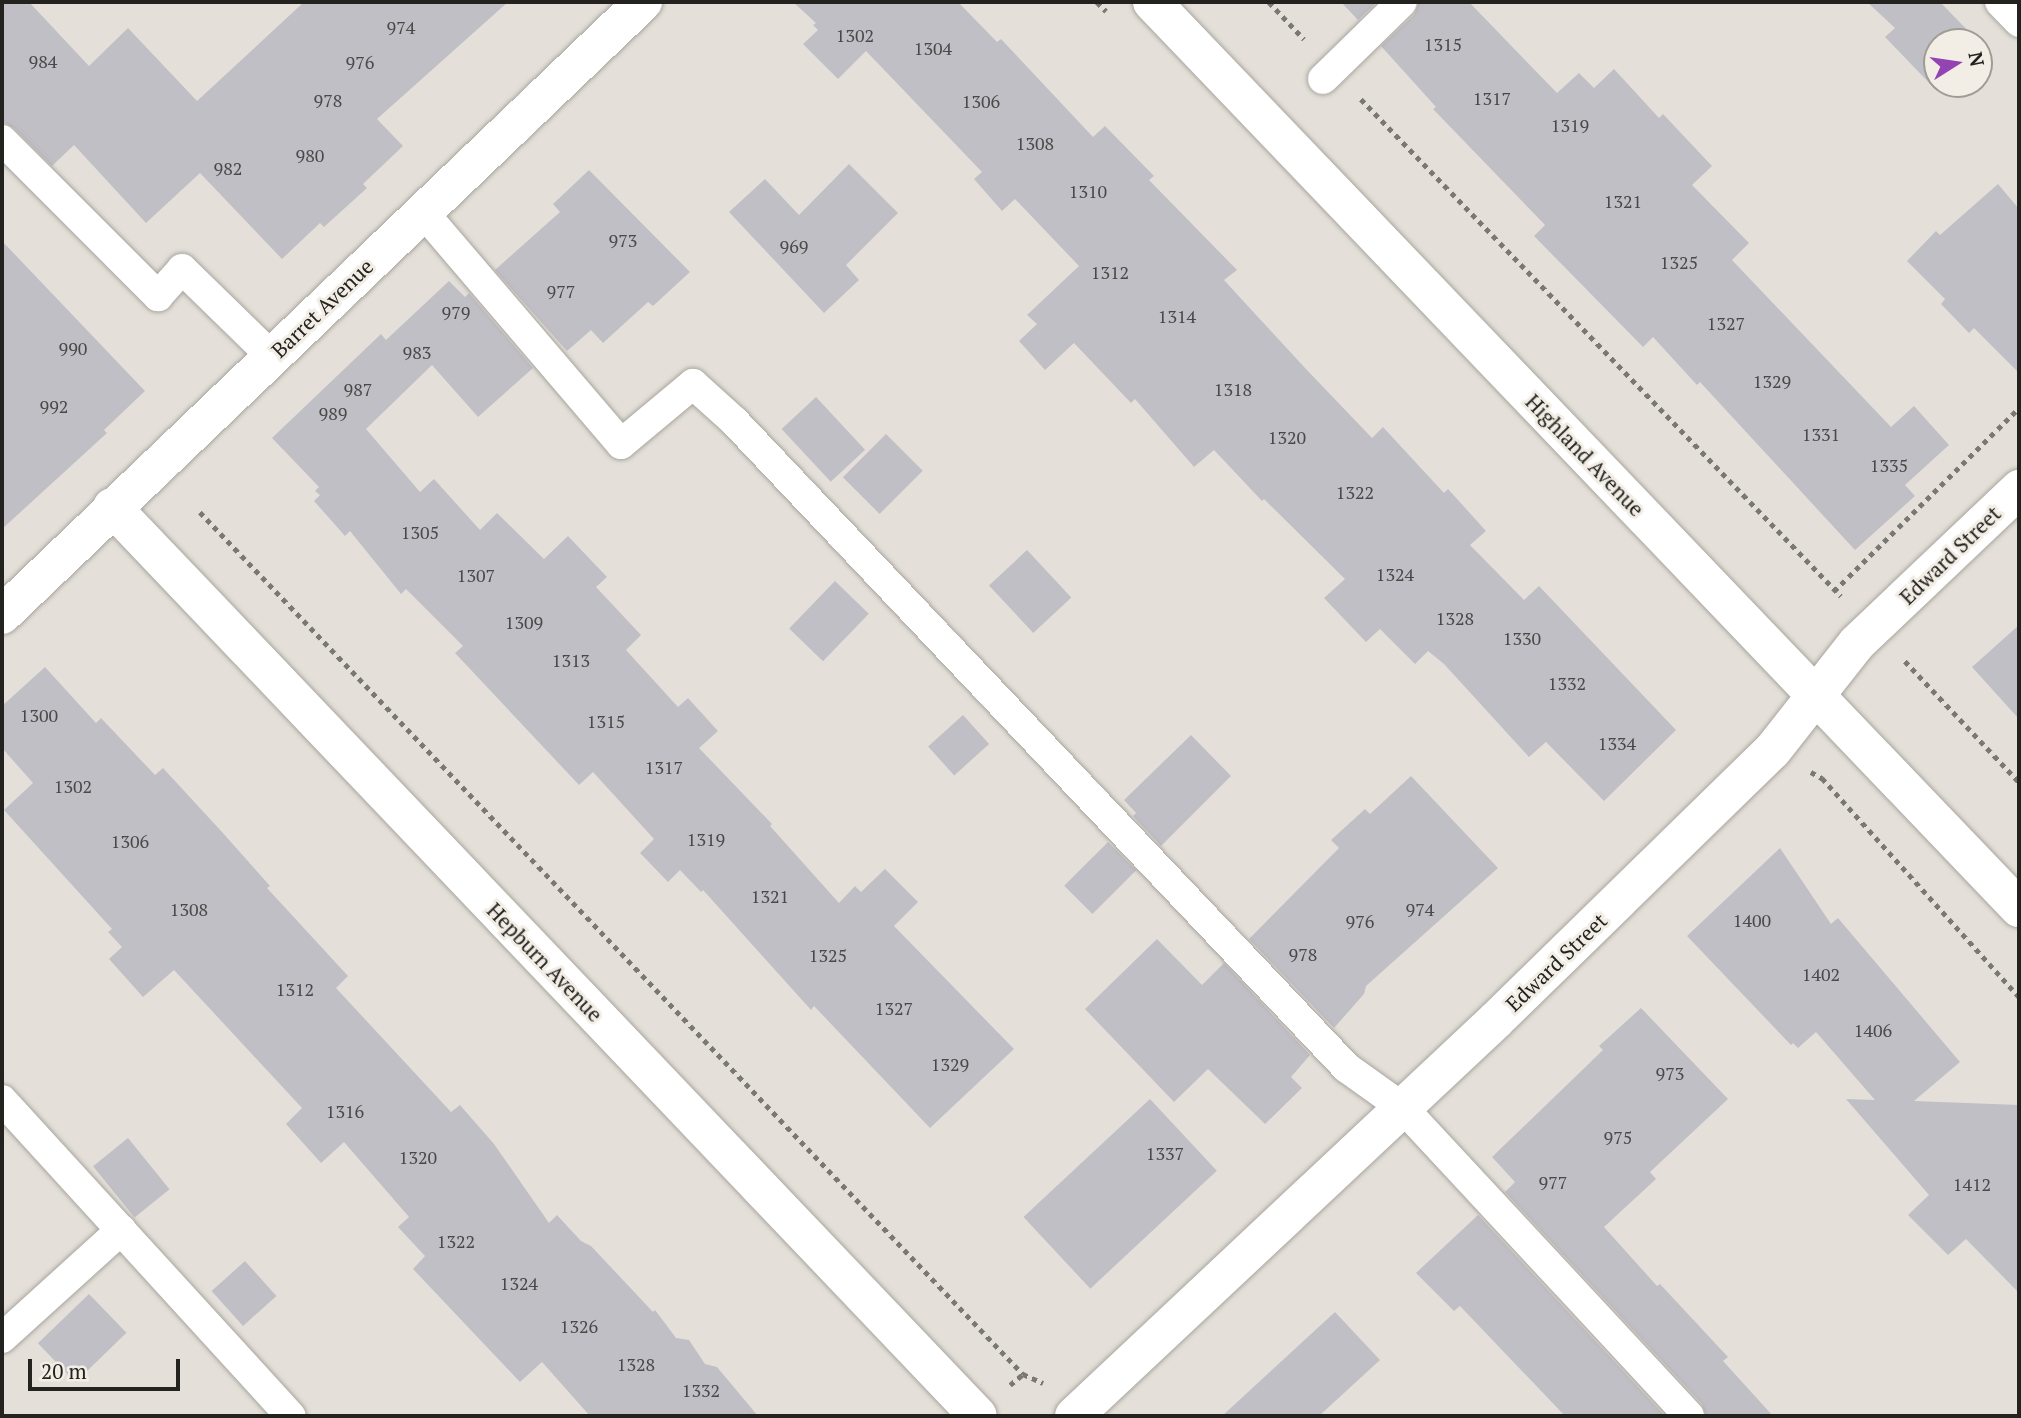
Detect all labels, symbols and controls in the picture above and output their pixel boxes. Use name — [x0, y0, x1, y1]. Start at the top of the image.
house number: 974 — [387, 16, 415, 38]
house number: 1302 — [836, 24, 874, 46]
north arrow — [1923, 28, 1993, 98]
house number: 1315 — [1424, 33, 1462, 55]
house number: 1304 — [914, 37, 952, 59]
text: N — [1963, 49, 1991, 69]
house number: 984 — [29, 50, 57, 72]
house number: 976 — [346, 51, 374, 73]
house number: 1317 — [1473, 87, 1511, 109]
house number: 978 — [314, 89, 342, 111]
house number: 1306 — [962, 90, 1000, 112]
house number: 1319 — [1551, 114, 1589, 136]
house number: 1308 — [1016, 132, 1054, 154]
house number: 980 — [296, 144, 324, 166]
house number: 982 — [214, 157, 242, 179]
house number: 1310 — [1069, 180, 1107, 202]
house number: 1321 — [1604, 190, 1642, 212]
house number: 973 — [609, 229, 637, 251]
house number: 969 — [780, 235, 808, 257]
house number: 1325 — [1660, 251, 1698, 273]
street label: Barret Avenue — [266, 253, 378, 363]
house number: 1312 — [1091, 261, 1129, 283]
house number: 977 — [547, 280, 575, 302]
house number: 979 — [442, 301, 470, 323]
house number: 1314 — [1158, 305, 1196, 327]
house number: 1327 — [1707, 312, 1745, 334]
house number: 990 — [59, 337, 87, 359]
house number: 983 — [403, 341, 431, 363]
house number: 1329 — [1753, 370, 1791, 392]
house number: 987 — [344, 378, 372, 400]
house number: 1318 — [1214, 378, 1252, 400]
street label: Highland Avenue — [1520, 389, 1650, 521]
house number: 992 — [40, 395, 68, 417]
house number: 989 — [319, 402, 347, 424]
house number: 1331 — [1802, 423, 1840, 445]
house number: 1320 — [1268, 426, 1306, 448]
house number: 1335 — [1870, 454, 1908, 476]
house number: 1322 — [1336, 481, 1374, 503]
street label: Edward Street — [1894, 501, 2006, 609]
house number: 1305 — [401, 521, 439, 543]
house number: 1324 — [1376, 563, 1414, 585]
house number: 1307 — [457, 564, 495, 586]
house number: 1328 — [1436, 607, 1474, 629]
house number: 1309 — [505, 611, 543, 633]
house number: 1330 — [1503, 627, 1541, 649]
house number: 1313 — [552, 649, 590, 671]
house number: 1332 — [1548, 672, 1586, 694]
house number: 1300 — [20, 704, 58, 726]
house number: 1315 — [587, 710, 625, 732]
house number: 1334 — [1598, 732, 1636, 754]
house number: 1317 — [645, 756, 683, 778]
house number: 1302 — [54, 775, 92, 797]
house number: 1319 — [687, 828, 725, 850]
house number: 1306 — [111, 830, 149, 852]
house number: 1321 — [751, 885, 789, 907]
street label: Hepburn Avenue — [482, 897, 608, 1027]
house number: 1308 — [170, 898, 208, 920]
house number: 974 — [1406, 898, 1434, 920]
street label: Edward Street — [1500, 908, 1612, 1016]
house number: 1400 — [1733, 909, 1771, 931]
house number: 976 — [1346, 910, 1374, 932]
house number: 978 — [1289, 943, 1317, 965]
house number: 1325 — [809, 944, 847, 966]
house number: 1402 — [1802, 963, 1840, 985]
house number: 1312 — [276, 978, 314, 1000]
house number: 1327 — [875, 997, 913, 1019]
house number: 1406 — [1854, 1019, 1892, 1041]
house number: 1329 — [931, 1053, 969, 1075]
house number: 973 — [1656, 1062, 1684, 1084]
house number: 1316 — [326, 1100, 364, 1122]
house number: 975 — [1604, 1126, 1632, 1148]
house number: 1337 — [1146, 1142, 1184, 1164]
house number: 1320 — [399, 1146, 437, 1168]
house number: 977 — [1539, 1171, 1567, 1193]
house number: 1412 — [1953, 1173, 1991, 1195]
house number: 1322 — [437, 1230, 475, 1252]
house number: 1324 — [500, 1272, 538, 1294]
house number: 1326 — [560, 1315, 598, 1337]
scale bar — [32, 1344, 184, 1388]
house number: 1328 — [617, 1353, 655, 1375]
text: 20 m — [41, 1357, 87, 1385]
house number: 1332 — [682, 1379, 720, 1401]

